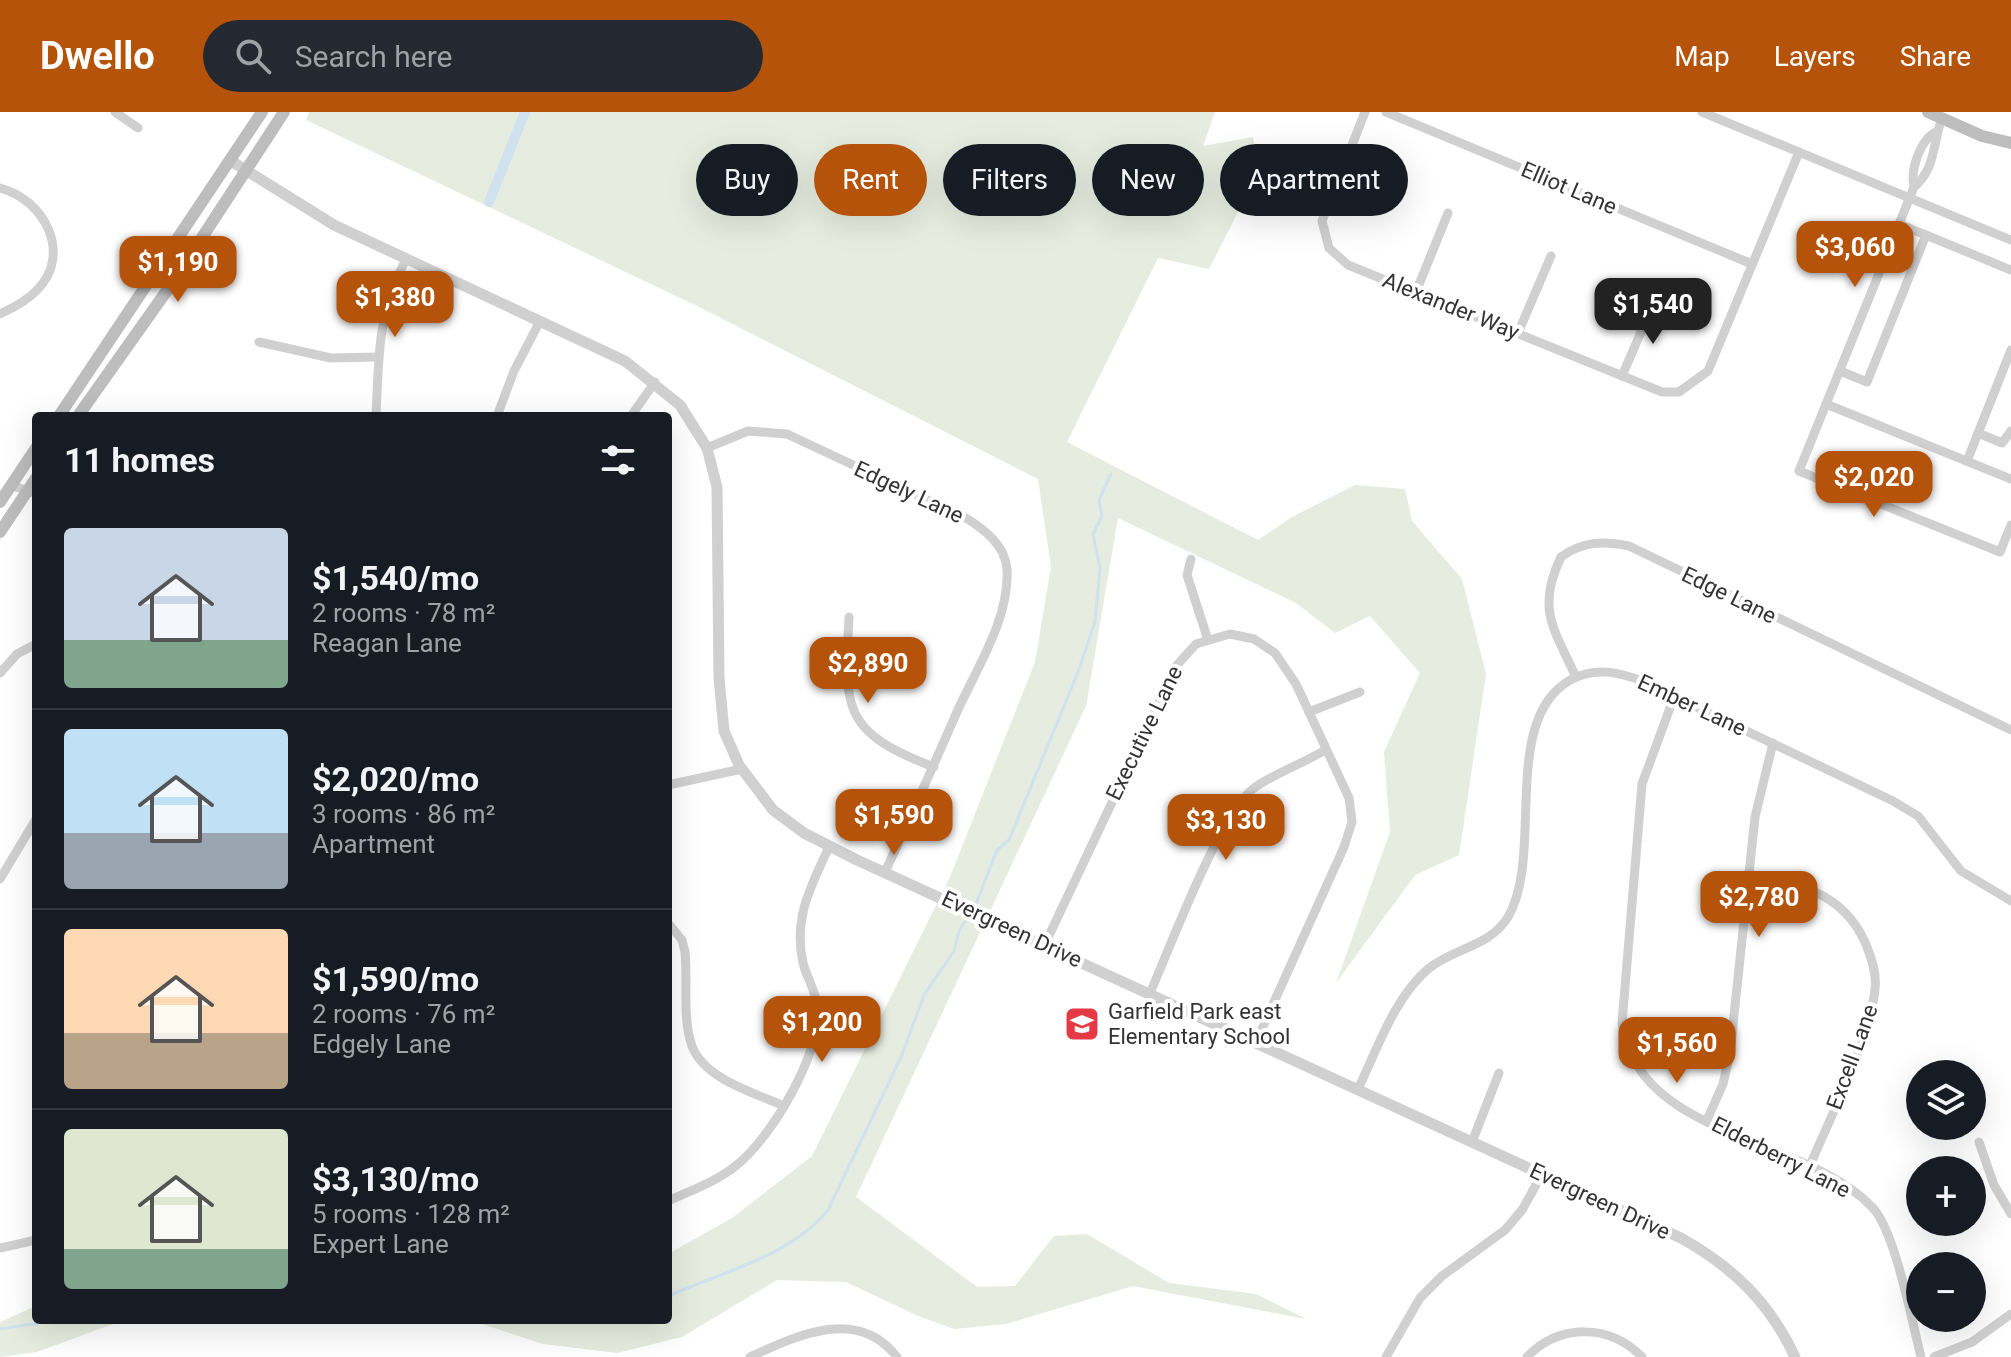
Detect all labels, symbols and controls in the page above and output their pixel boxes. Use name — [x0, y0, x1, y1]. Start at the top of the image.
search box — [203, 20, 763, 92]
text: Dwello — [40, 34, 155, 78]
icon: search — [231, 34, 275, 78]
text: Search here — [295, 39, 453, 74]
text: Map — [1674, 40, 1730, 73]
text: Layers — [1774, 40, 1856, 73]
text: Share — [1900, 40, 1971, 73]
chip: Buy — [696, 144, 798, 216]
chip: Rent — [814, 144, 927, 216]
chip: Filters — [943, 144, 1076, 216]
chip: New — [1092, 144, 1204, 216]
chip: Apartment — [1220, 144, 1408, 216]
street label: Elliot Lane — [1517, 157, 1621, 219]
pin: $3,060 — [1790, 221, 1920, 289]
text: $3,060 — [1815, 232, 1895, 262]
pin: $1,190 — [113, 236, 243, 304]
text: $1,190 — [138, 247, 218, 277]
street label: Alexander Way — [1379, 267, 1523, 345]
pin: $1,380 — [330, 271, 460, 339]
pin: $1,540 — [1588, 278, 1718, 346]
text: $1,380 — [355, 282, 435, 312]
text: $1,540 — [1613, 289, 1693, 319]
icon: filters — [596, 438, 640, 482]
text: 11 homes — [64, 440, 215, 480]
pin: $2,020 — [1809, 451, 1939, 519]
street label: Edgely Lane — [850, 456, 968, 528]
text: $2,020 — [1834, 462, 1914, 492]
text: $1,540/mo — [312, 558, 479, 598]
icon: home — [128, 560, 224, 656]
street label: Edge Lane — [1678, 561, 1780, 629]
text: 2 rooms · 78 m² — [312, 598, 495, 628]
text: Reagan Lane — [312, 628, 462, 658]
pin: $2,890 — [803, 637, 933, 705]
text: $2,890 — [828, 648, 908, 678]
street label: Executive Lane — [1101, 662, 1187, 804]
street label: Ember Lane — [1634, 669, 1750, 741]
text: $2,020/mo — [312, 759, 479, 799]
icon: home — [128, 761, 224, 857]
pin: $1,590 — [829, 789, 959, 857]
pin: $3,130 — [1161, 794, 1291, 862]
text: 3 rooms · 86 m² — [312, 799, 495, 829]
text: $1,590 — [854, 800, 934, 830]
text: $3,130 — [1186, 805, 1266, 835]
text: Apartment — [312, 829, 435, 859]
pin: $2,780 — [1694, 871, 1824, 939]
text: $2,780 — [1719, 882, 1799, 912]
street label: Evergreen Drive — [938, 886, 1086, 972]
text: $1,590/mo — [312, 959, 479, 999]
icon: home — [128, 961, 224, 1057]
pin: $1,200 — [757, 996, 887, 1064]
text: 2 rooms · 76 m² — [312, 999, 495, 1029]
place label: Garfield Park east Elementary School — [1108, 999, 1290, 1049]
street label: Excell Lane — [1821, 1001, 1883, 1113]
school or university icon: Garfield Park east Elementary School — [1063, 1005, 1101, 1043]
text: $1,200 — [782, 1007, 862, 1037]
pin: $1,560 — [1612, 1017, 1742, 1085]
text: $1,560 — [1637, 1028, 1717, 1058]
text: Edgely Lane — [312, 1029, 451, 1059]
map controls — [1906, 1060, 1986, 1332]
button: layers — [1906, 1060, 1986, 1140]
street label: Elderberry Lane — [1708, 1111, 1854, 1203]
button: + — [1906, 1156, 1986, 1236]
street label: Evergreen Drive — [1526, 1158, 1674, 1244]
text: $3,130/mo — [312, 1159, 479, 1199]
icon: home — [128, 1161, 224, 1257]
text: 5 rooms · 128 m² — [312, 1199, 510, 1229]
text: Expert Lane — [312, 1229, 449, 1259]
button: − — [1906, 1252, 1986, 1332]

